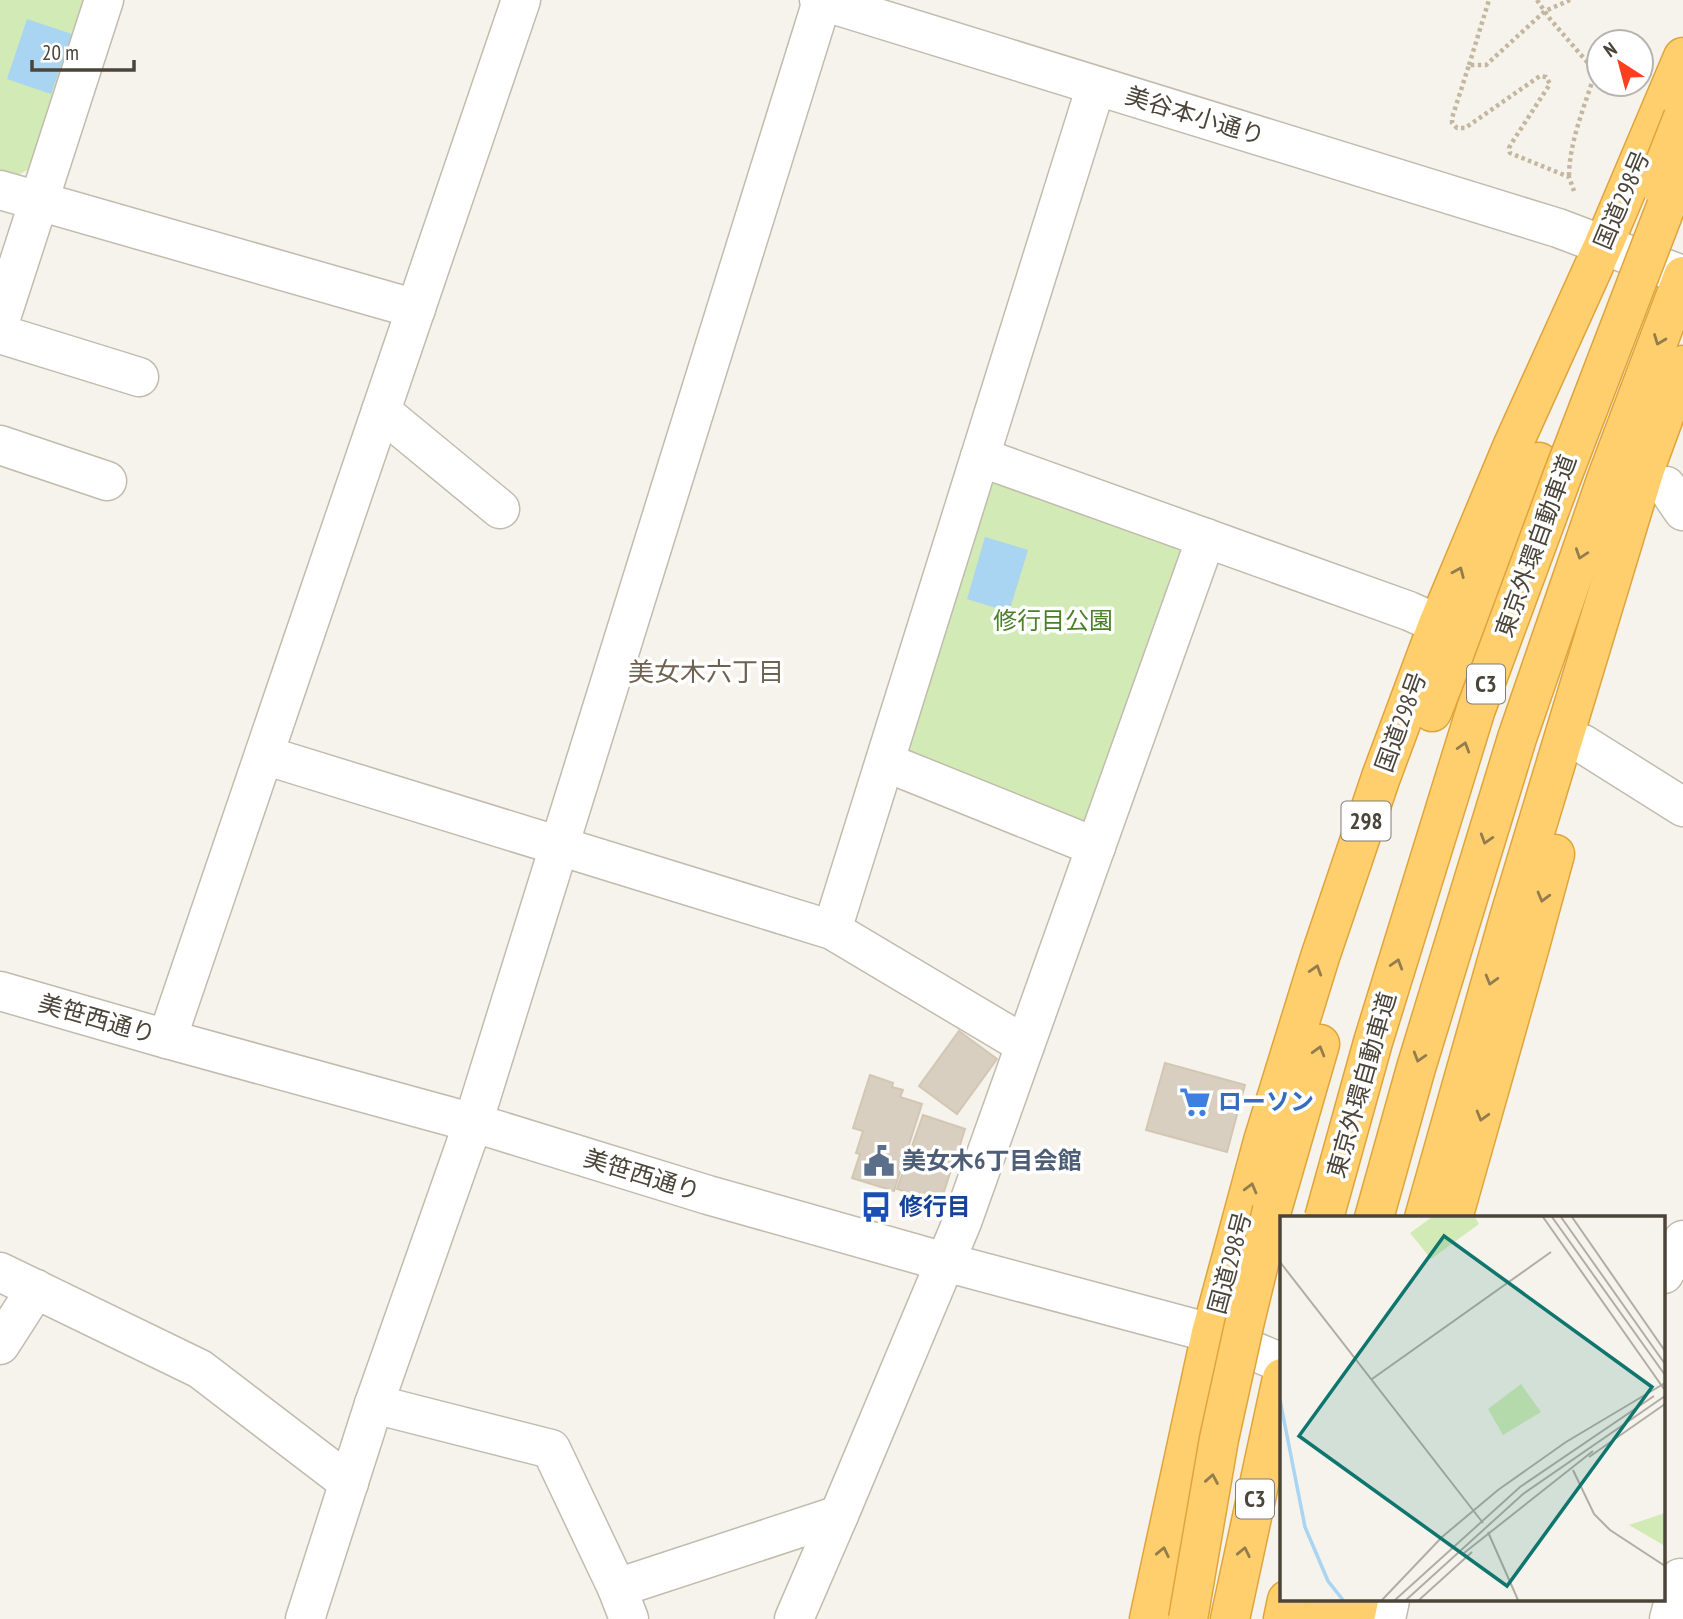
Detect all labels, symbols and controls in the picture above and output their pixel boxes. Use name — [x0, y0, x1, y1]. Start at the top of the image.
scale bar — [32, 28, 133, 72]
north arrow — [1585, 28, 1655, 98]
text: N — [1599, 37, 1621, 62]
text: 20 m — [42, 39, 79, 66]
street label: 美谷本小通り — [1122, 80, 1269, 151]
street label: 国道298号 — [1587, 146, 1656, 254]
one-way arrow — [1653, 333, 1667, 346]
street label: 東京外環自動車道 — [1488, 450, 1583, 641]
one-way arrow — [1575, 547, 1589, 559]
one-way arrow — [1451, 567, 1465, 579]
park label: 修行目公園 — [993, 605, 1113, 636]
district label: 美女木六丁目 — [628, 655, 784, 688]
road number: C3 — [1467, 664, 1505, 704]
street label: 国道298号 — [1368, 667, 1433, 776]
one-way arrow — [1456, 741, 1471, 753]
road number: 298 — [1342, 802, 1390, 841]
one-way arrow — [1479, 833, 1494, 845]
one-way arrow — [1537, 891, 1551, 903]
one-way arrow — [1388, 959, 1403, 971]
one-way arrow — [1307, 964, 1322, 976]
one-way arrow — [1485, 974, 1500, 986]
street label: 美笹西通り — [35, 987, 159, 1050]
street label: 東京外環自動車道 — [1320, 988, 1403, 1181]
one-way arrow — [1310, 1045, 1325, 1057]
one-way arrow — [1412, 1050, 1427, 1062]
supermarket icon: ローソン — [1178, 1085, 1212, 1119]
place label: ローソン — [1218, 1086, 1314, 1117]
one-way arrow — [1476, 1110, 1490, 1122]
street label: 美笹西通り — [580, 1142, 704, 1207]
public building icon: 美女木6丁目会館 — [862, 1144, 896, 1178]
place label: 美女木6丁目会館 — [902, 1145, 1081, 1176]
one-way arrow — [1242, 1182, 1257, 1194]
bus stop icon: 修行目 — [859, 1190, 893, 1224]
place label: 修行目 — [899, 1191, 971, 1222]
street label: 国道298号 — [1201, 1208, 1258, 1317]
inset map — [1280, 1216, 1666, 1602]
one-way arrow — [1204, 1473, 1219, 1485]
road number: C3 — [1236, 1480, 1274, 1518]
one-way arrow — [1155, 1546, 1170, 1558]
one-way arrow — [1235, 1546, 1250, 1558]

